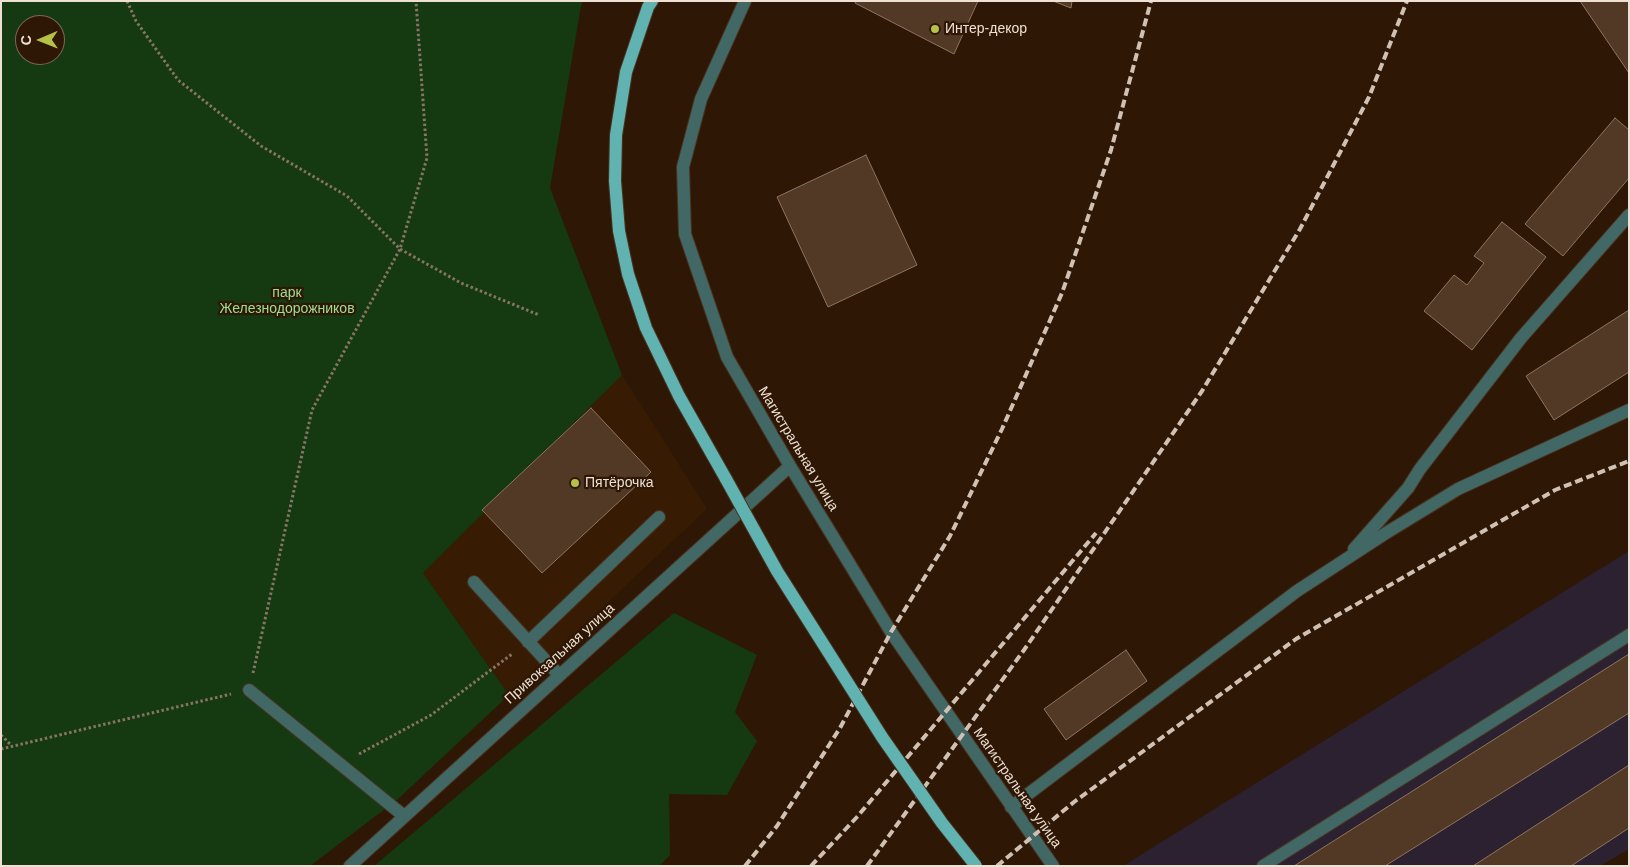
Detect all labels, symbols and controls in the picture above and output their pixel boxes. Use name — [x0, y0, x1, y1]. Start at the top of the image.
north arrow — [15, 15, 65, 65]
place label: Интер-декор — [945, 21, 1027, 37]
marker: Интер-декор — [929, 23, 941, 35]
text: С — [18, 35, 34, 45]
park label: парк Железнодорожников — [219, 285, 355, 318]
street label: Магистральная улица — [754, 384, 842, 514]
place label: Пятёрочка — [585, 475, 654, 491]
marker: Пятёрочка — [569, 477, 581, 489]
street label: Привокзальная улица — [502, 600, 618, 708]
street label: Магистральная улица — [969, 725, 1065, 851]

